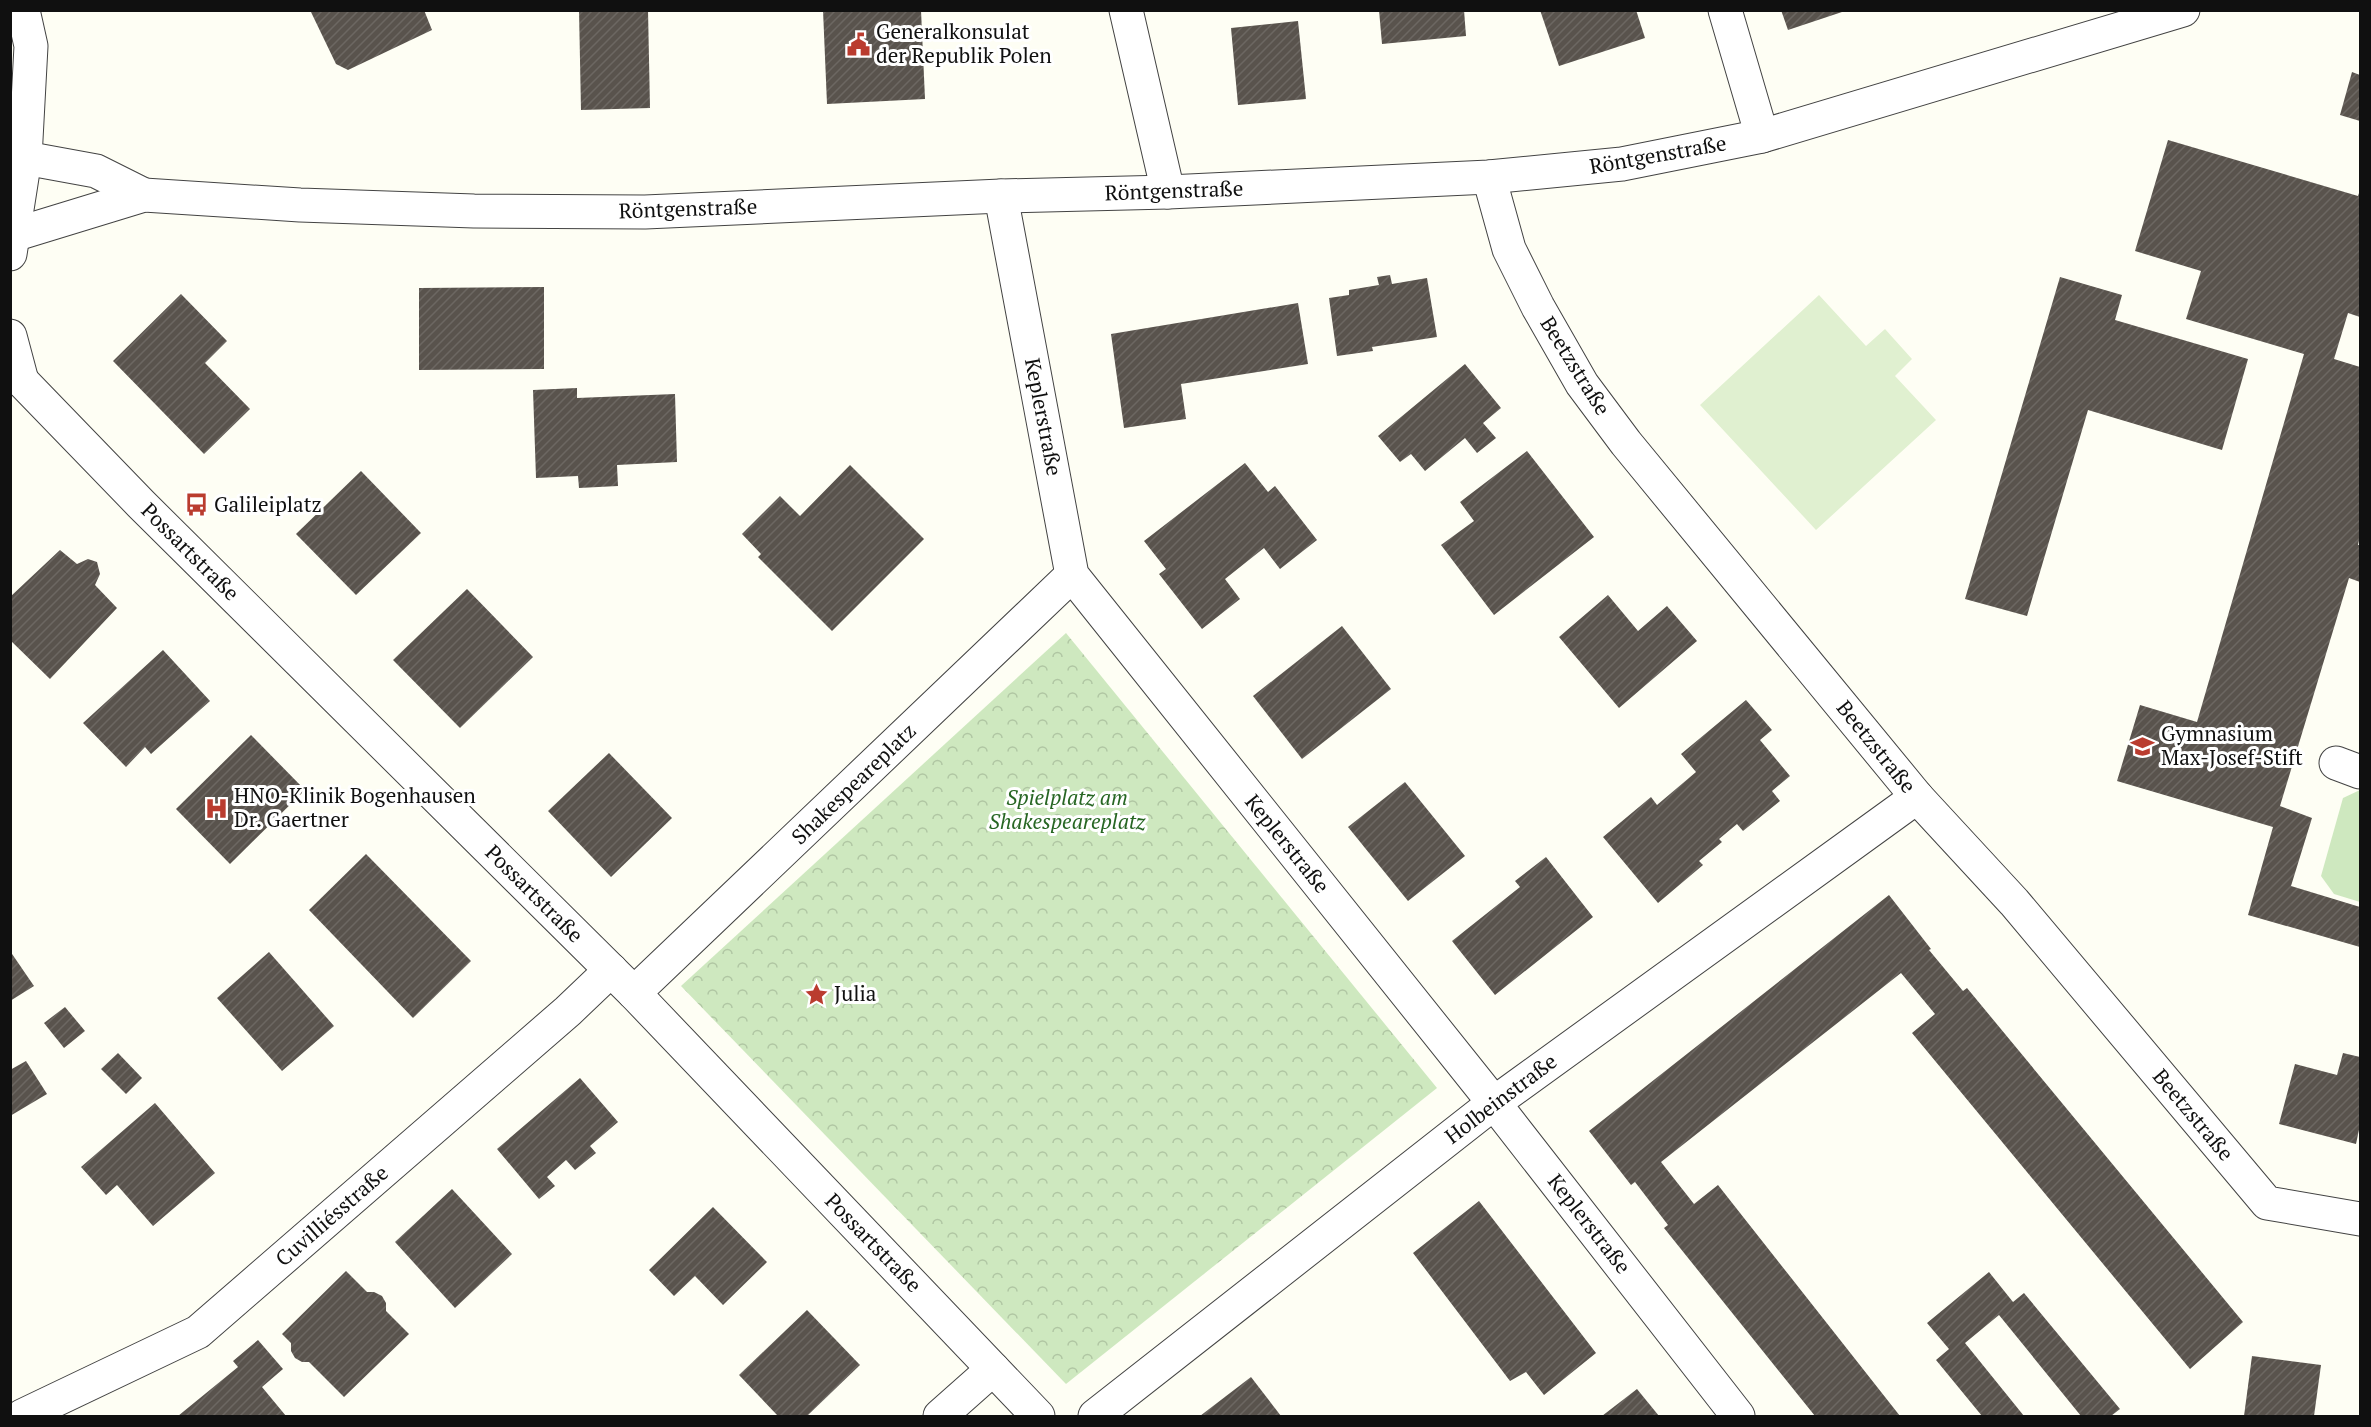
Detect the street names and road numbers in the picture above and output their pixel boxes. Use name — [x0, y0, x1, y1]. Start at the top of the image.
street label: Röntgenstraße — [1587, 128, 1728, 180]
street label: Röntgenstraße — [1104, 174, 1244, 206]
street label: Röntgenstraße — [618, 192, 758, 224]
street label: Beetzstraße — [1534, 311, 1617, 420]
street label: Keplerstraße — [1019, 356, 1069, 478]
street label: Possartstraße — [136, 496, 246, 606]
street label: Beetzstraße — [1831, 694, 1923, 799]
street label: Shakespeareplatz — [785, 717, 922, 850]
street label: Keplerstraße — [1239, 788, 1336, 899]
street label: Possartstraße — [480, 838, 590, 948]
street label: Holbeinstraße — [1439, 1047, 1562, 1150]
street label: Beetzstraße — [2147, 1063, 2240, 1166]
street label: Cuvilliésstraße — [269, 1159, 394, 1272]
street label: Keplerstraße — [1542, 1168, 1638, 1279]
street label: Possartstraße — [819, 1187, 928, 1298]

